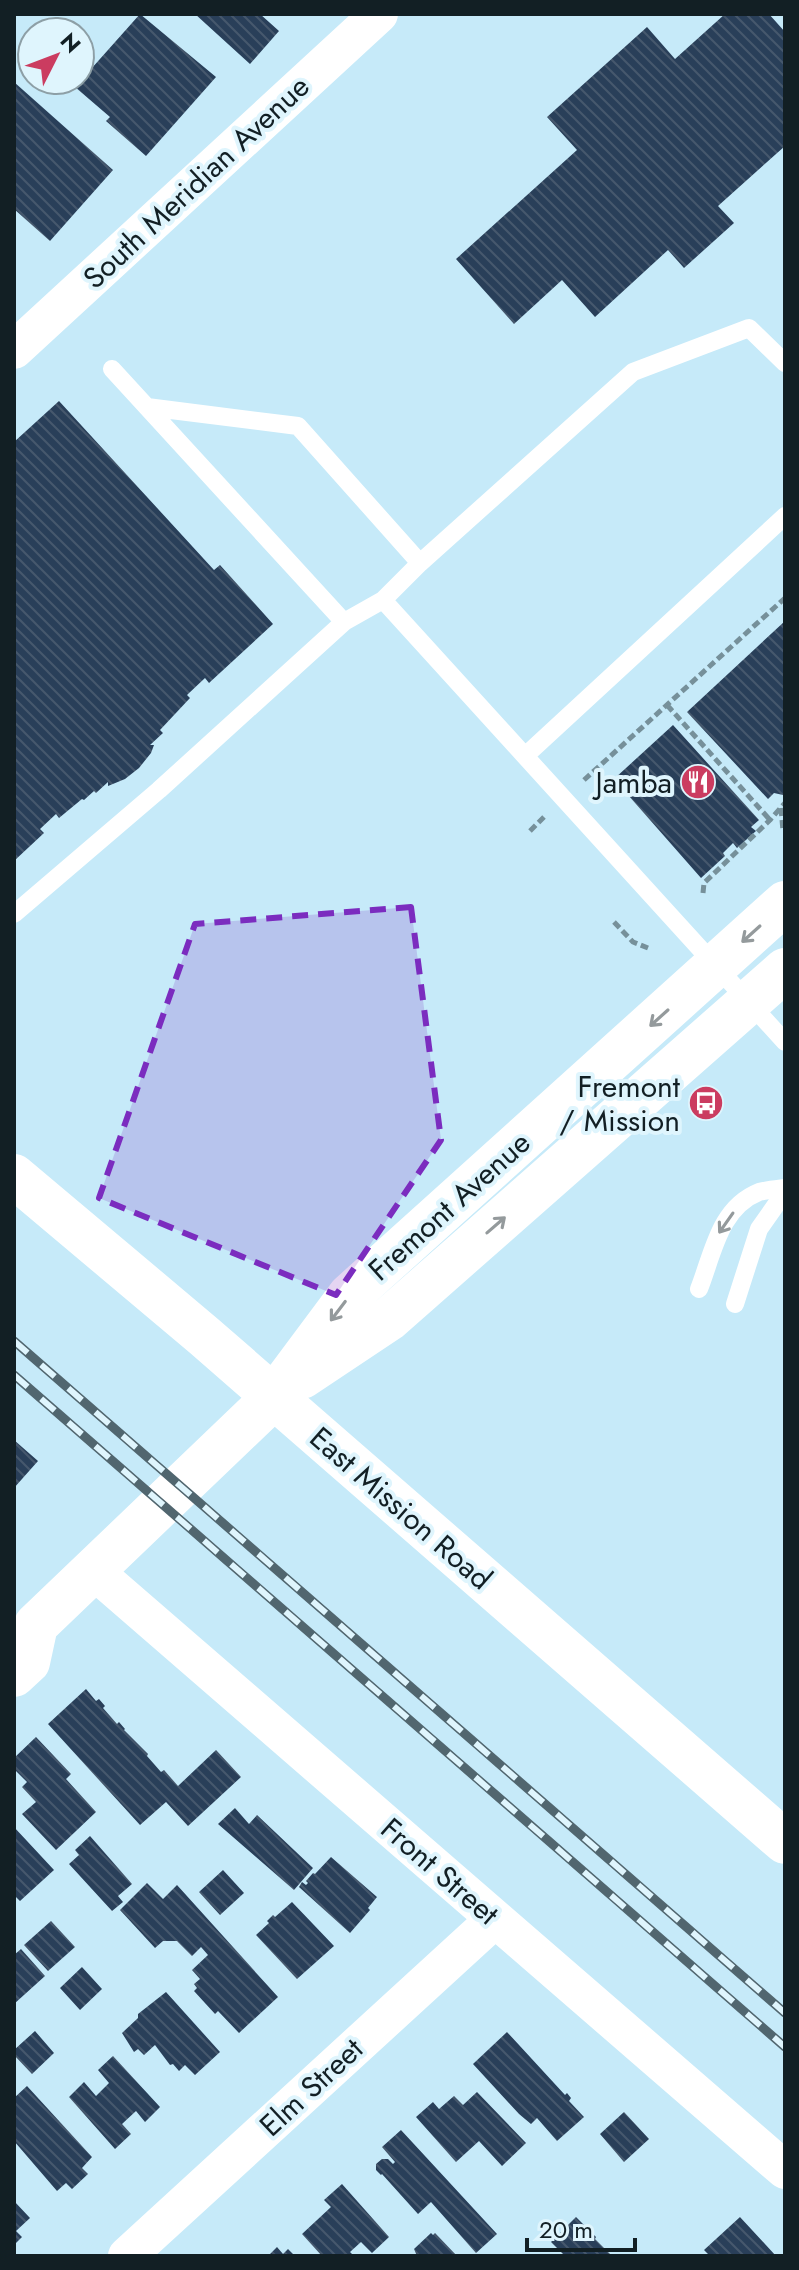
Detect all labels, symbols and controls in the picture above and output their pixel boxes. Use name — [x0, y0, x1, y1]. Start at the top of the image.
north arrow — [16, 16, 96, 96]
text: N — [53, 25, 89, 60]
street label: South Meridian Avenue — [73, 65, 319, 299]
place label: Jamba — [591, 761, 672, 804]
restaurant icon: Jamba — [679, 763, 717, 801]
one-way arrow — [741, 925, 761, 943]
one-way arrow — [649, 1008, 669, 1026]
place label: Fremont / Mission — [559, 1065, 681, 1142]
bus stop icon: Fremont / Mission — [687, 1084, 725, 1122]
street label: Fremont Avenue — [358, 1121, 540, 1291]
one-way arrow — [718, 1211, 734, 1233]
one-way arrow — [485, 1216, 505, 1234]
one-way arrow — [330, 1300, 347, 1321]
street label: East Mission Road — [300, 1417, 502, 1599]
street label: Front Street — [371, 1807, 509, 1935]
street label: Elm Street — [250, 2027, 373, 2146]
scale bar — [527, 2202, 635, 2252]
text: 20 m — [539, 2212, 593, 2247]

